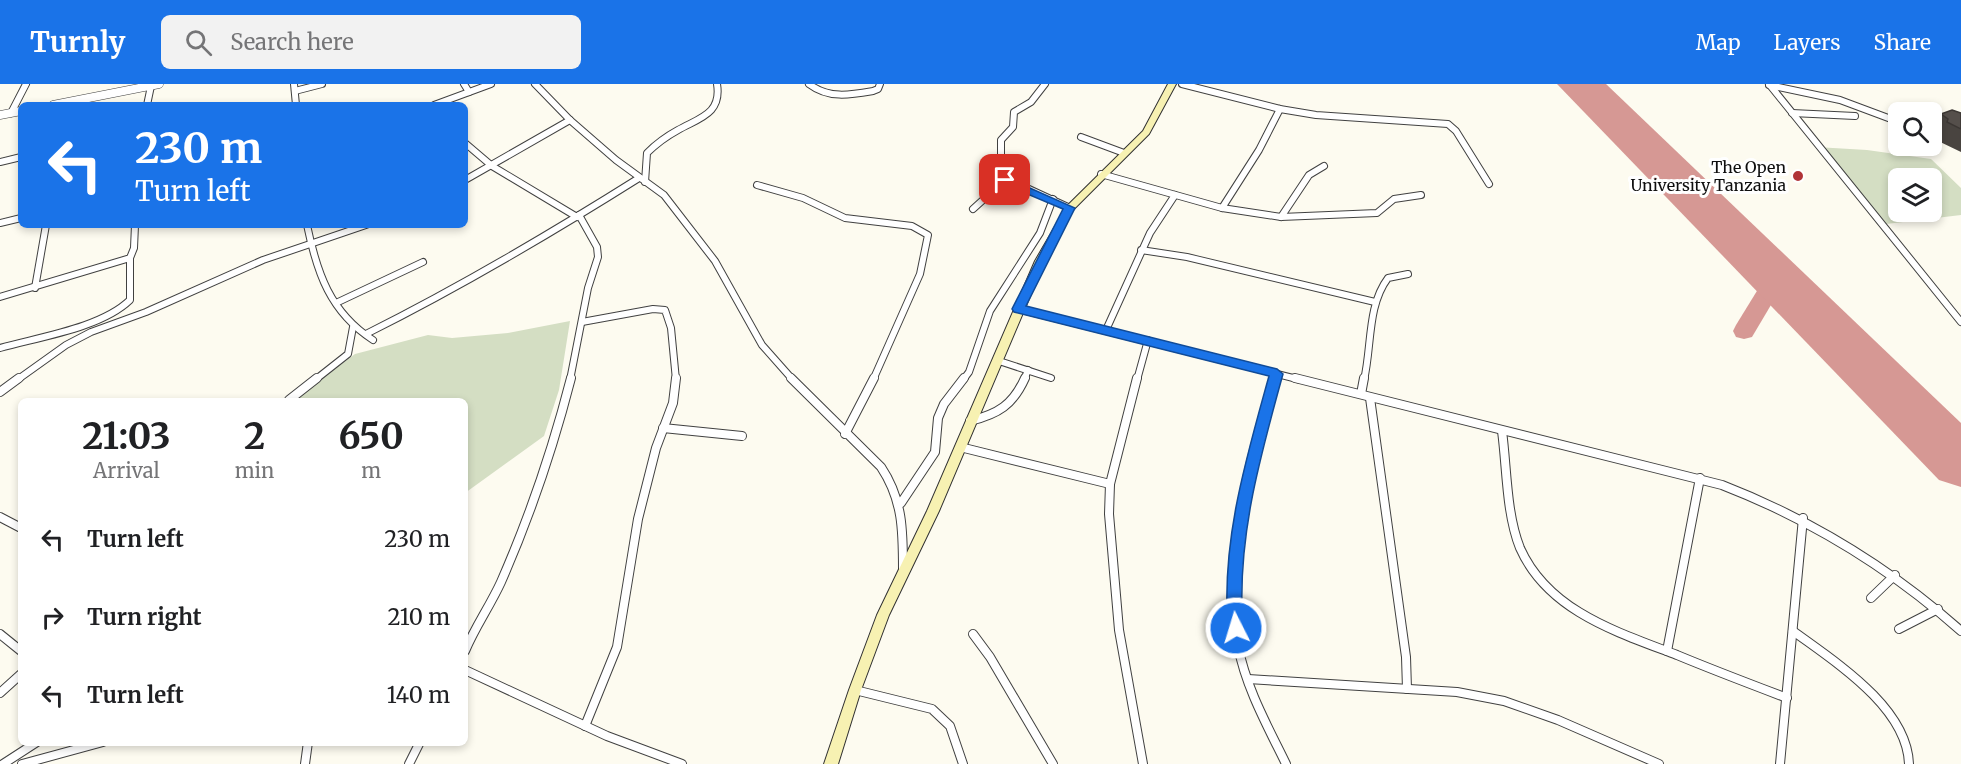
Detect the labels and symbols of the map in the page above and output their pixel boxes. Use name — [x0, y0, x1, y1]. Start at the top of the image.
pin — [979, 154, 1030, 205]
place label: The Open University Tanzania — [1631, 157, 1786, 195]
marker: The Open University Tanzania — [1791, 169, 1805, 183]
position arrow — [1204, 596, 1268, 660]

